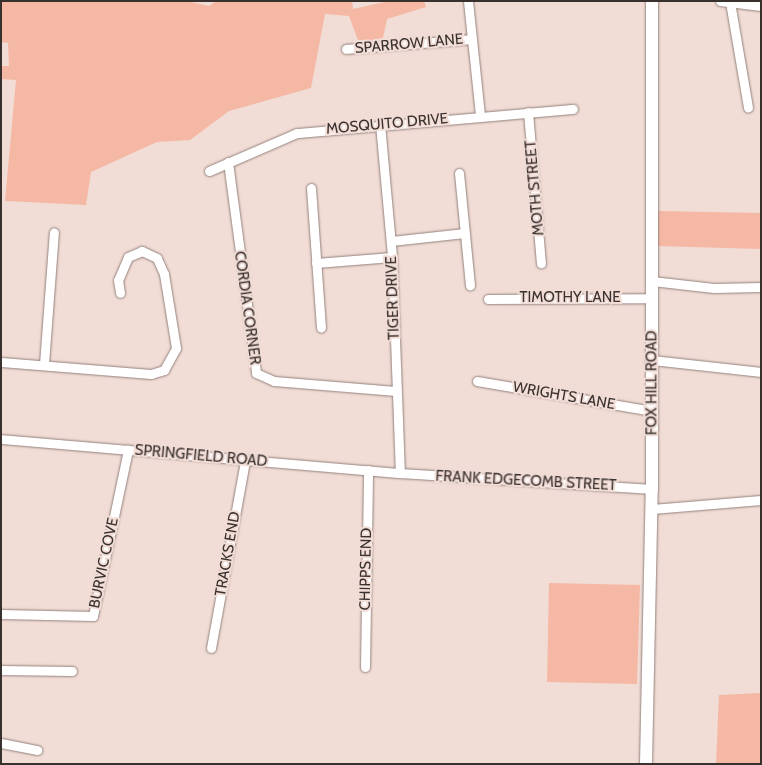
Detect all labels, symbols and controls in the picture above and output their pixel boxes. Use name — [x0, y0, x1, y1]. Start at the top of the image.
street label: SPARROW LANE — [354, 30, 464, 58]
street label: MOSQUITO DRIVE — [325, 110, 449, 138]
street label: MOTH STREET — [522, 140, 548, 236]
street label: CORDIA CORNER — [230, 250, 264, 366]
street label: TIGER DRIVE — [383, 256, 403, 340]
street label: TIMOTHY LANE — [519, 289, 621, 307]
street label: FOX HILL ROAD — [643, 331, 661, 435]
street label: WRIGHTS LANE — [511, 378, 617, 414]
street label: SPRINGFIELD ROAD — [134, 441, 268, 471]
street label: FRANK EDGECOMB STREET — [435, 467, 617, 495]
street label: TRACKS END — [212, 510, 244, 598]
street label: BURVIC COVE — [86, 516, 122, 610]
street label: CHIPPS END — [356, 527, 376, 611]

